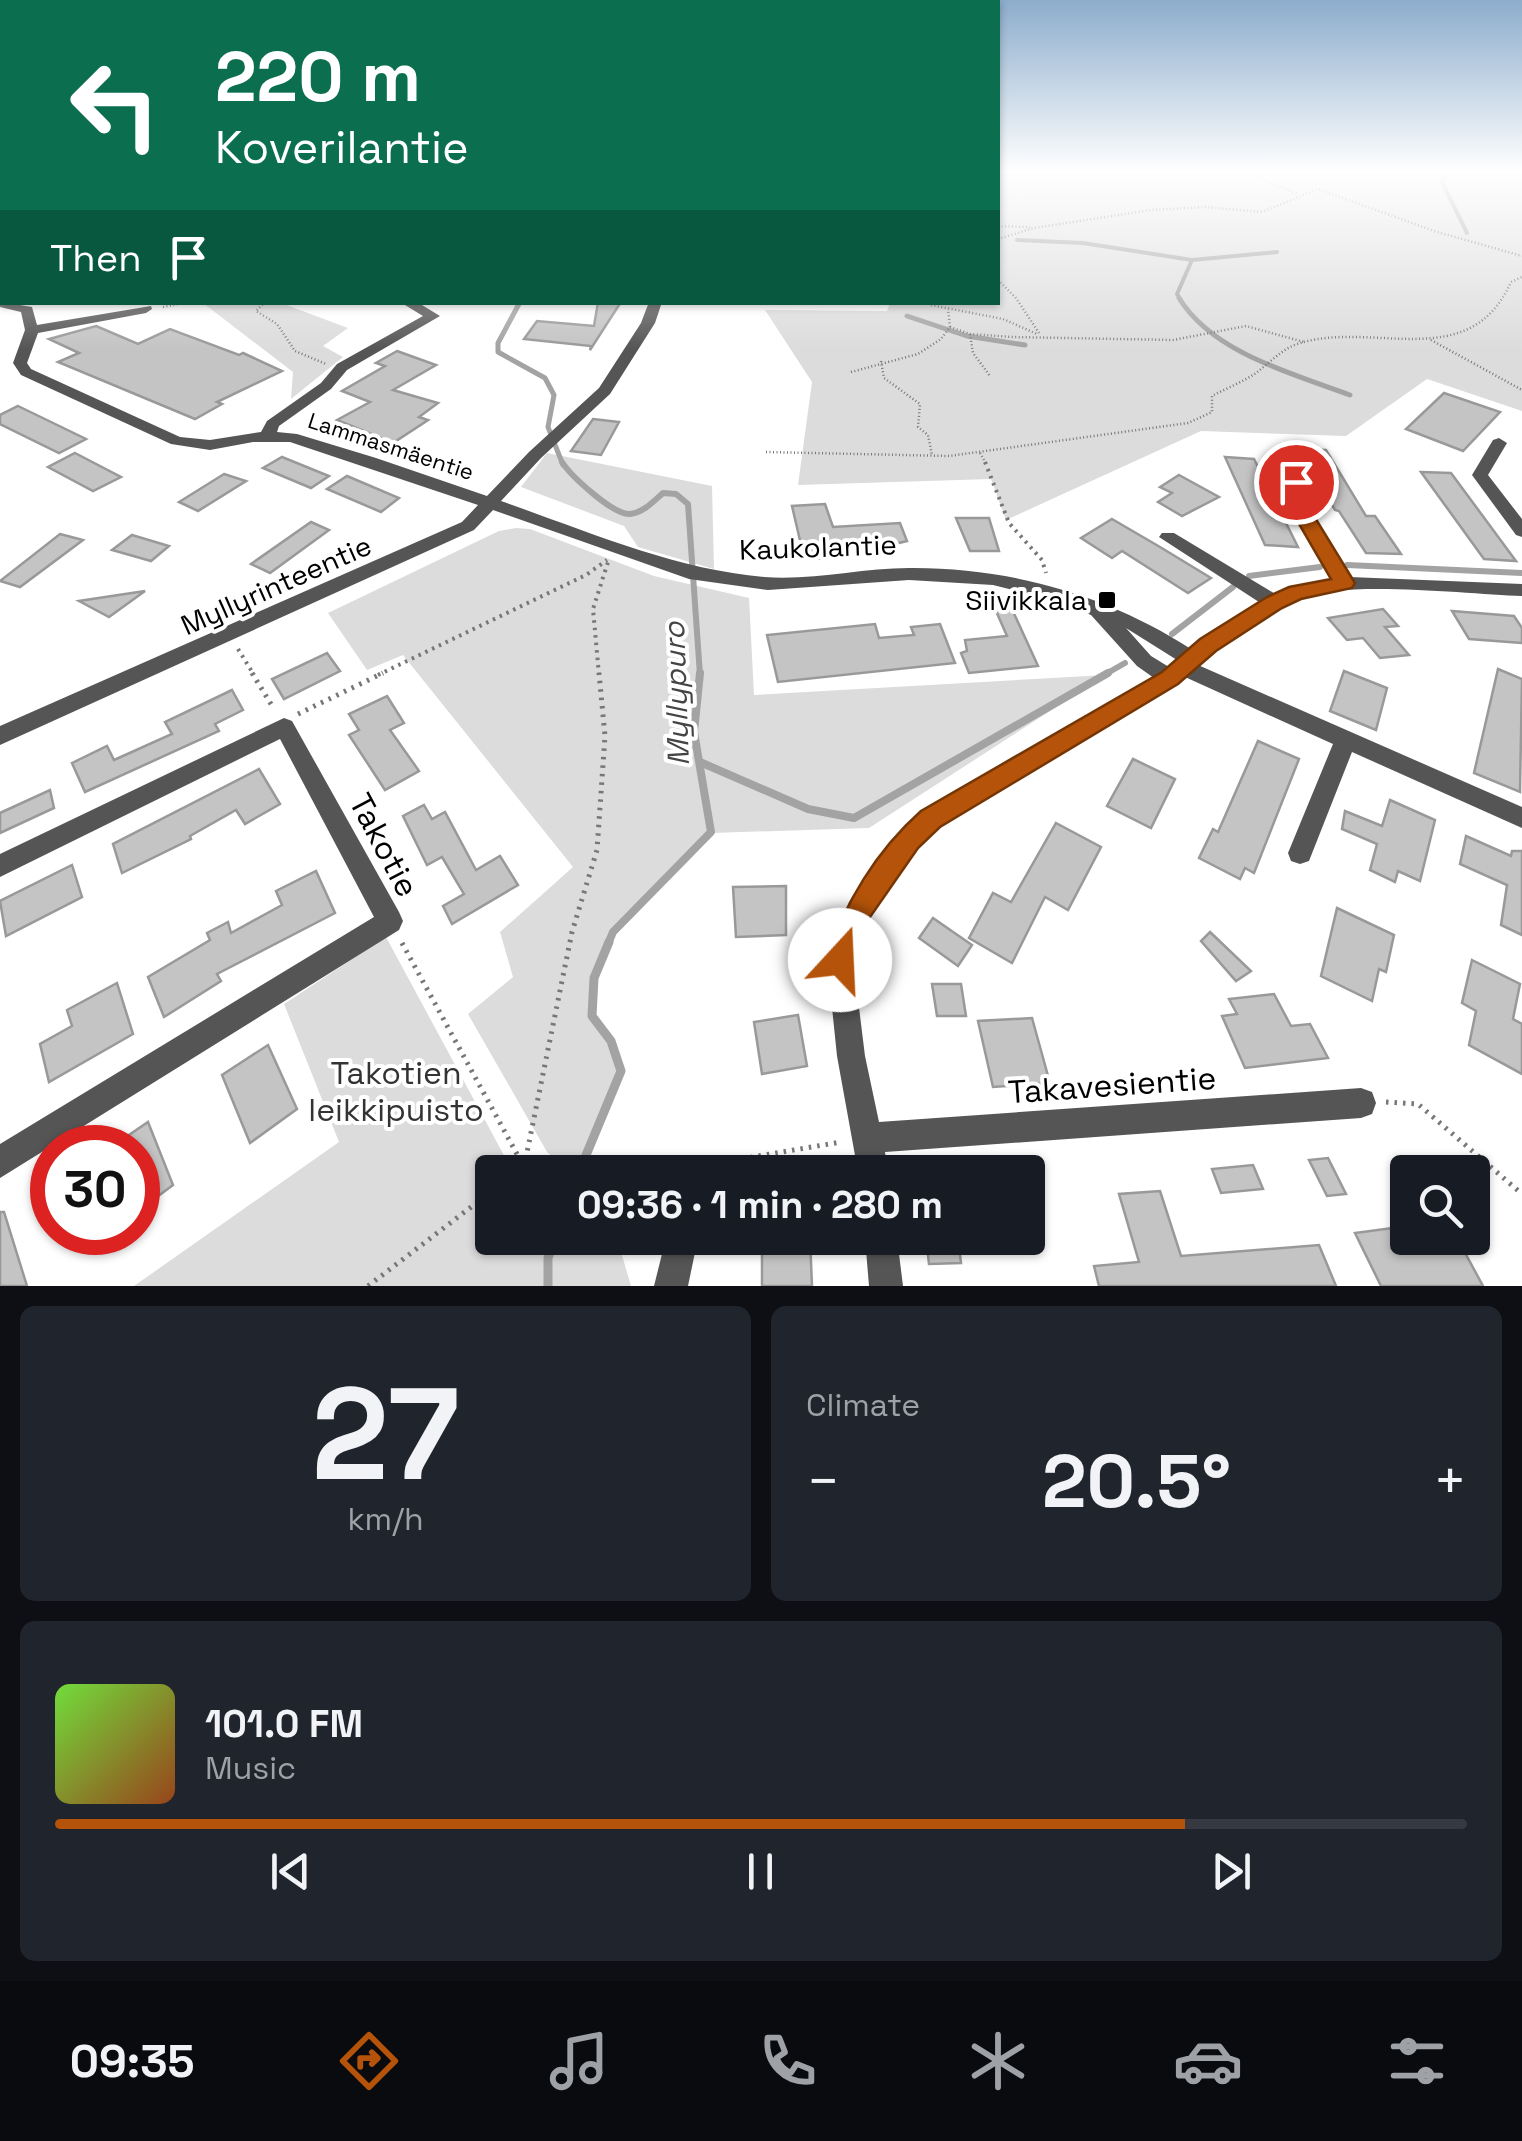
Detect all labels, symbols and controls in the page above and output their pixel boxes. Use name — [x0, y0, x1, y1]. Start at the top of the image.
text: 220 m — [215, 32, 421, 121]
icon: left — [50, 40, 180, 170]
text: Koverilantie — [215, 119, 469, 176]
icon: arrive — [161, 230, 216, 285]
text: Then — [50, 234, 141, 282]
street label: Lammasmäentie — [305, 406, 477, 486]
pin — [1254, 440, 1339, 525]
icon: arrive — [1269, 455, 1324, 510]
street label: Kaukolantie — [739, 526, 897, 568]
street label: Myllyrinteentie — [175, 527, 377, 643]
place label: Siivikkala — [965, 582, 1087, 618]
marker: Siivikkala — [1096, 589, 1118, 611]
water label: Myllypuro — [654, 620, 698, 767]
street label: Takotie — [340, 786, 428, 904]
position arrow — [788, 908, 892, 1012]
park label: Takotien leikkipuisto — [308, 1053, 484, 1130]
street label: Takavesientie — [1007, 1058, 1217, 1112]
speed limit sign: 30 — [30, 1125, 160, 1255]
map controls — [1390, 1155, 1490, 1255]
button: search — [1390, 1155, 1490, 1255]
text: 09:36 · 1 min · 280 m — [577, 1181, 943, 1229]
text: 27 — [312, 1351, 459, 1517]
text: Climate — [806, 1385, 920, 1425]
text: 20.5° — [1042, 1433, 1231, 1529]
text: − — [806, 1446, 840, 1516]
text: + — [1433, 1446, 1467, 1516]
text: km/h — [347, 1499, 424, 1539]
text: 101.0 FM — [205, 1700, 363, 1748]
text: Music — [205, 1748, 296, 1788]
icon: previous — [263, 1844, 318, 1899]
icon: pause — [733, 1844, 788, 1899]
icon: next — [1204, 1844, 1259, 1899]
icon: directions — [334, 2026, 404, 2096]
icon: music — [544, 2026, 614, 2096]
icon: phone — [753, 2026, 823, 2096]
icon: climate — [963, 2026, 1033, 2096]
icon: car — [1173, 2026, 1243, 2096]
icon: filters — [1382, 2026, 1452, 2096]
text: 09:35 — [70, 2033, 195, 2090]

